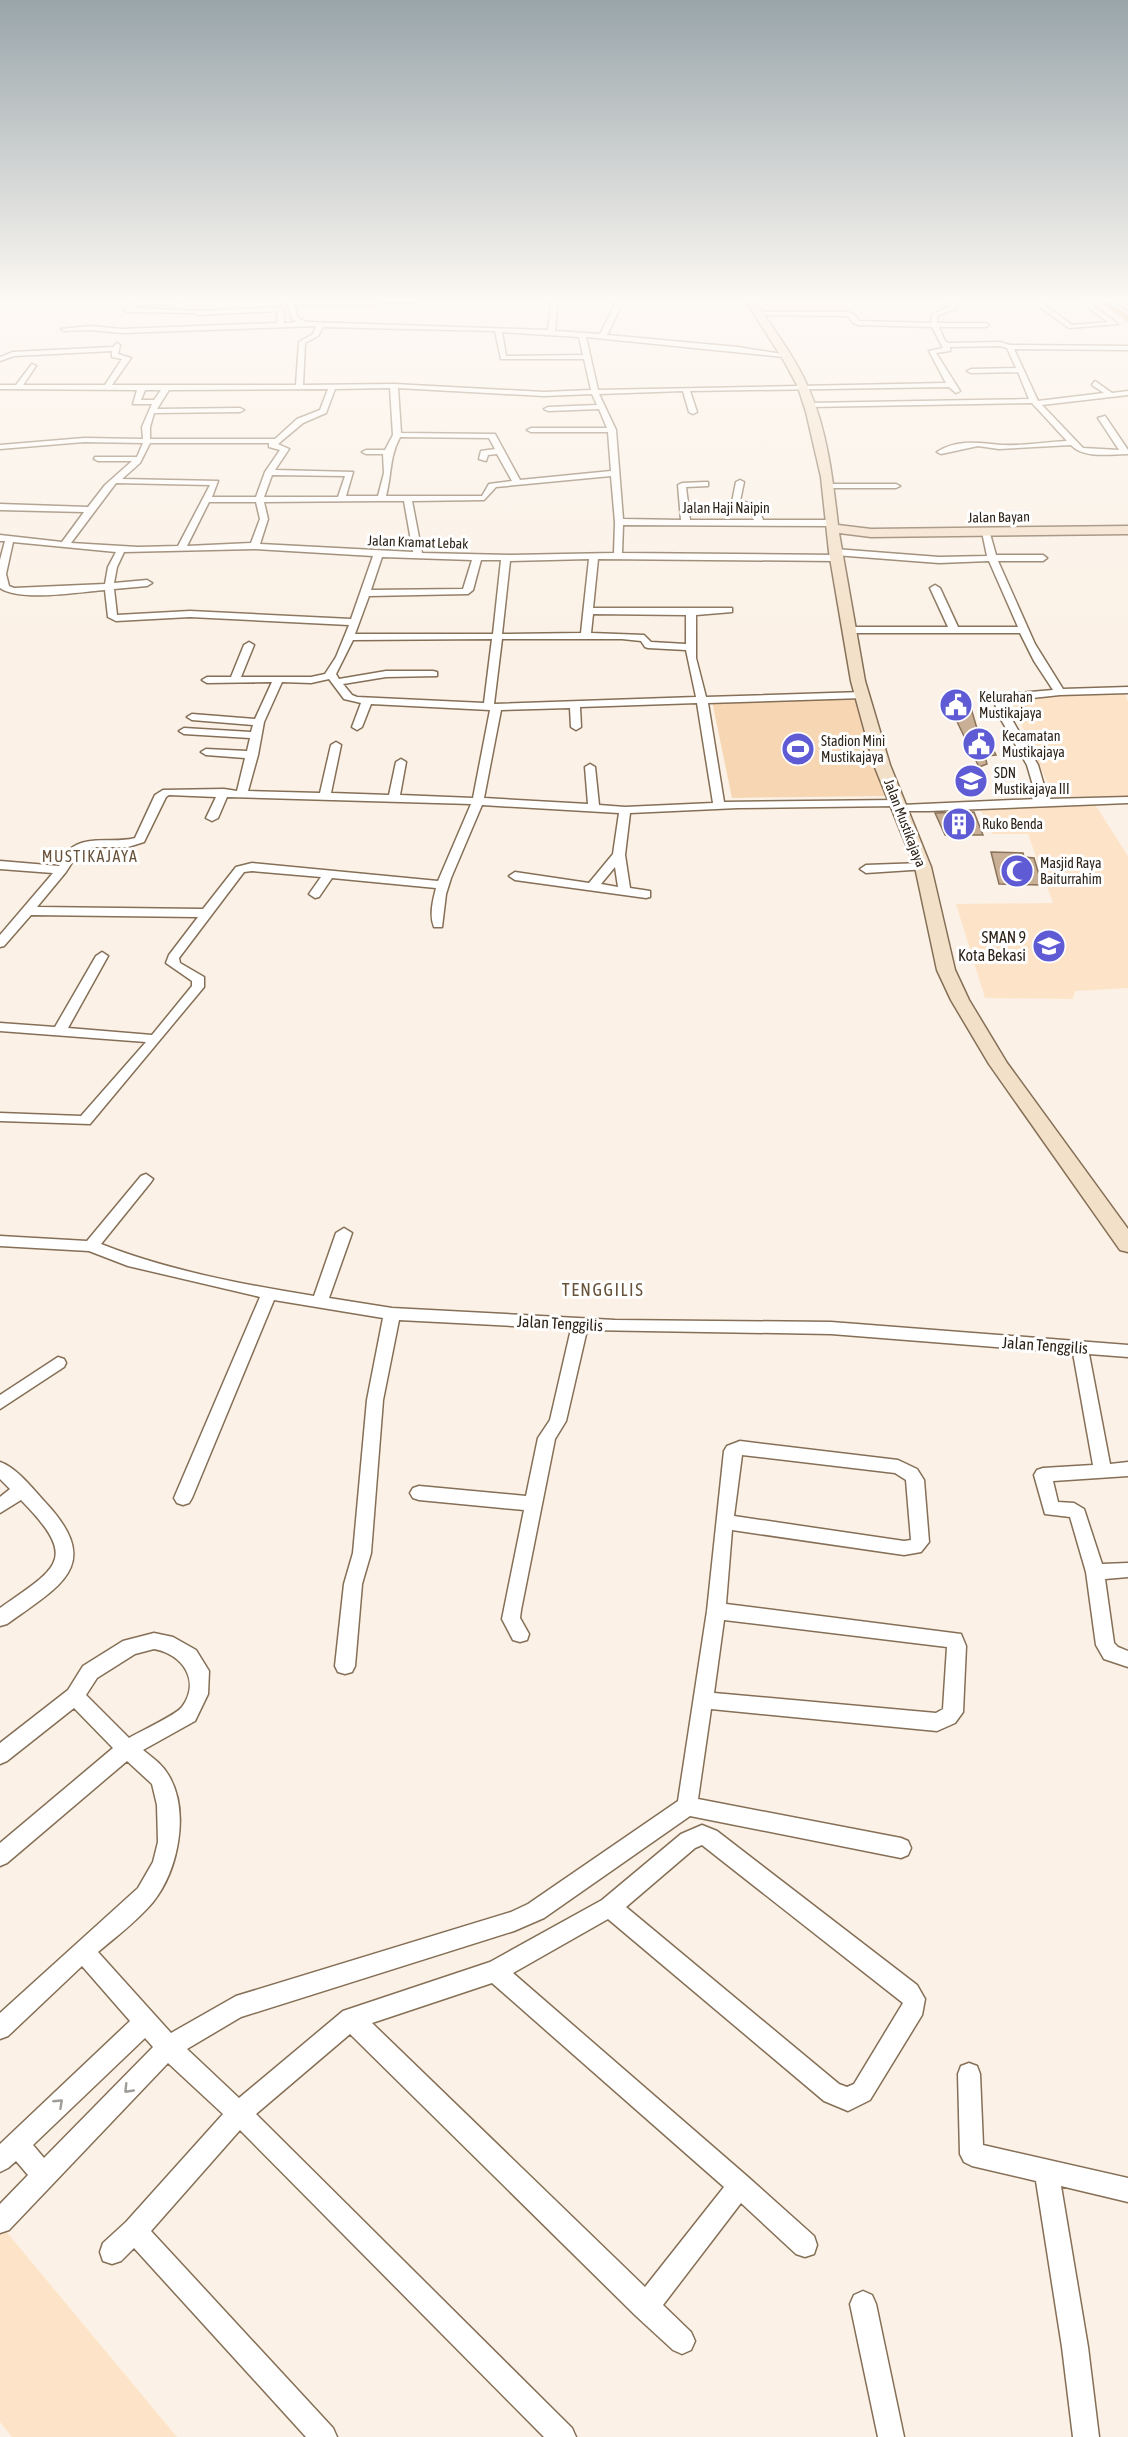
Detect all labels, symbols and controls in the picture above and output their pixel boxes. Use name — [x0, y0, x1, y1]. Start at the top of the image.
street label: Jalan Haji Naipin — [682, 500, 770, 516]
street label: Jalan Bayan — [968, 508, 1030, 526]
street label: Jalan Kramat Lebak — [367, 532, 469, 552]
public building icon: Kelurahan Mustikajaya — [938, 687, 974, 723]
place label: Kelurahan Mustikajaya — [979, 689, 1042, 721]
public building icon: Kecamatan Mustikajaya — [961, 726, 997, 762]
place label: Kecamatan Mustikajaya — [1002, 728, 1065, 760]
sports icon: Stadion Mini Mustikajaya — [780, 731, 816, 767]
place label: Stadion Mini Mustikajaya — [821, 733, 885, 765]
school or university icon: SDN Mustikajaya III — [953, 763, 989, 799]
place label: SDN Mustikajaya III — [994, 765, 1070, 797]
street label: Jalan Mustikajaya — [881, 777, 929, 869]
building icon: Ruko Benda — [941, 806, 977, 842]
place label: Ruko Benda — [982, 816, 1043, 832]
district label: MUSTIKAJAYA — [42, 847, 138, 865]
mosque icon: Masjid Raya Baiturrahim — [999, 853, 1035, 889]
place label: Masjid Raya Baiturrahim — [1040, 855, 1102, 887]
place label: SMAN 9 Kota Bekasi — [958, 928, 1026, 964]
school or university icon: SMAN 9 Kota Bekasi — [1031, 928, 1067, 964]
district label: TENGGILIS — [562, 1279, 644, 1300]
street label: Jalan Tenggilis — [517, 1312, 604, 1335]
street label: Jalan Tenggilis — [1001, 1333, 1089, 1358]
one-way arrow — [124, 2082, 135, 2093]
one-way arrow — [52, 2100, 63, 2111]

